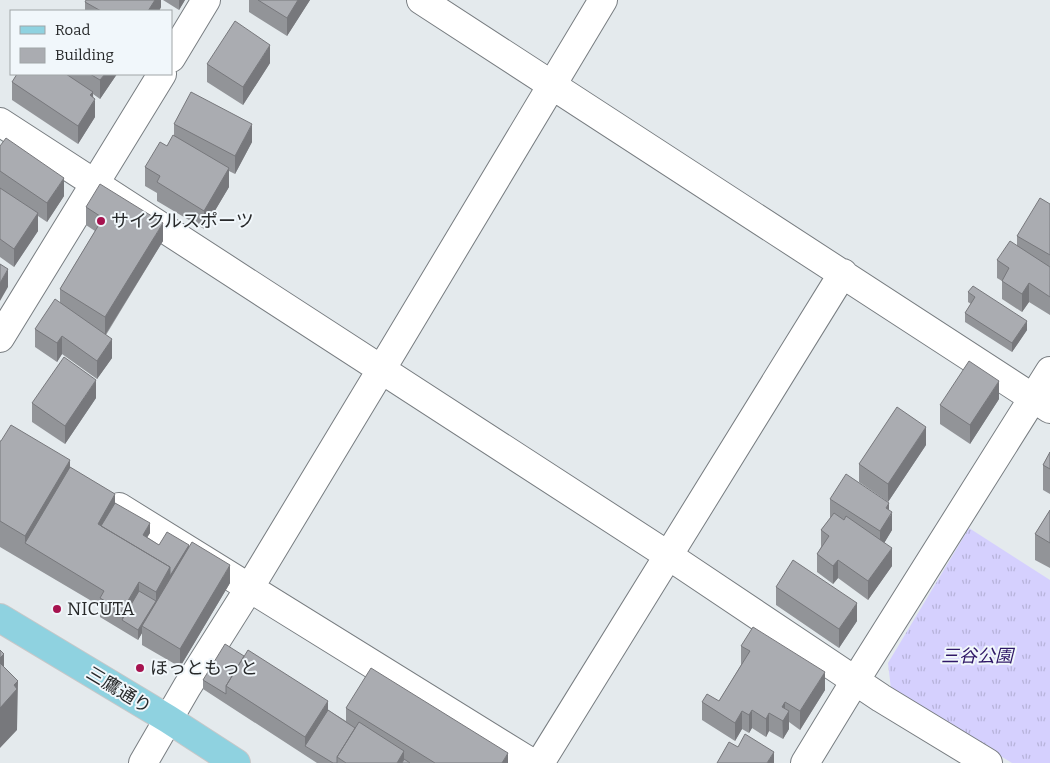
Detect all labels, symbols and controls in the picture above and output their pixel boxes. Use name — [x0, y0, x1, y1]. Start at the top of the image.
legend — [10, 10, 172, 75]
text: Road — [55, 21, 90, 39]
text: Building — [55, 46, 114, 64]
place label: サイクルスポーツ — [111, 210, 254, 232]
marker: サイクルスポーツ — [95, 215, 107, 227]
place label: NICUTA — [67, 598, 135, 620]
marker: NICUTA — [51, 603, 63, 615]
park label: 三谷公園 — [941, 645, 1016, 667]
place label: ほっともっと — [150, 657, 258, 679]
street label: 三鷹通り — [82, 662, 156, 718]
marker: ほっともっと — [134, 662, 146, 674]

